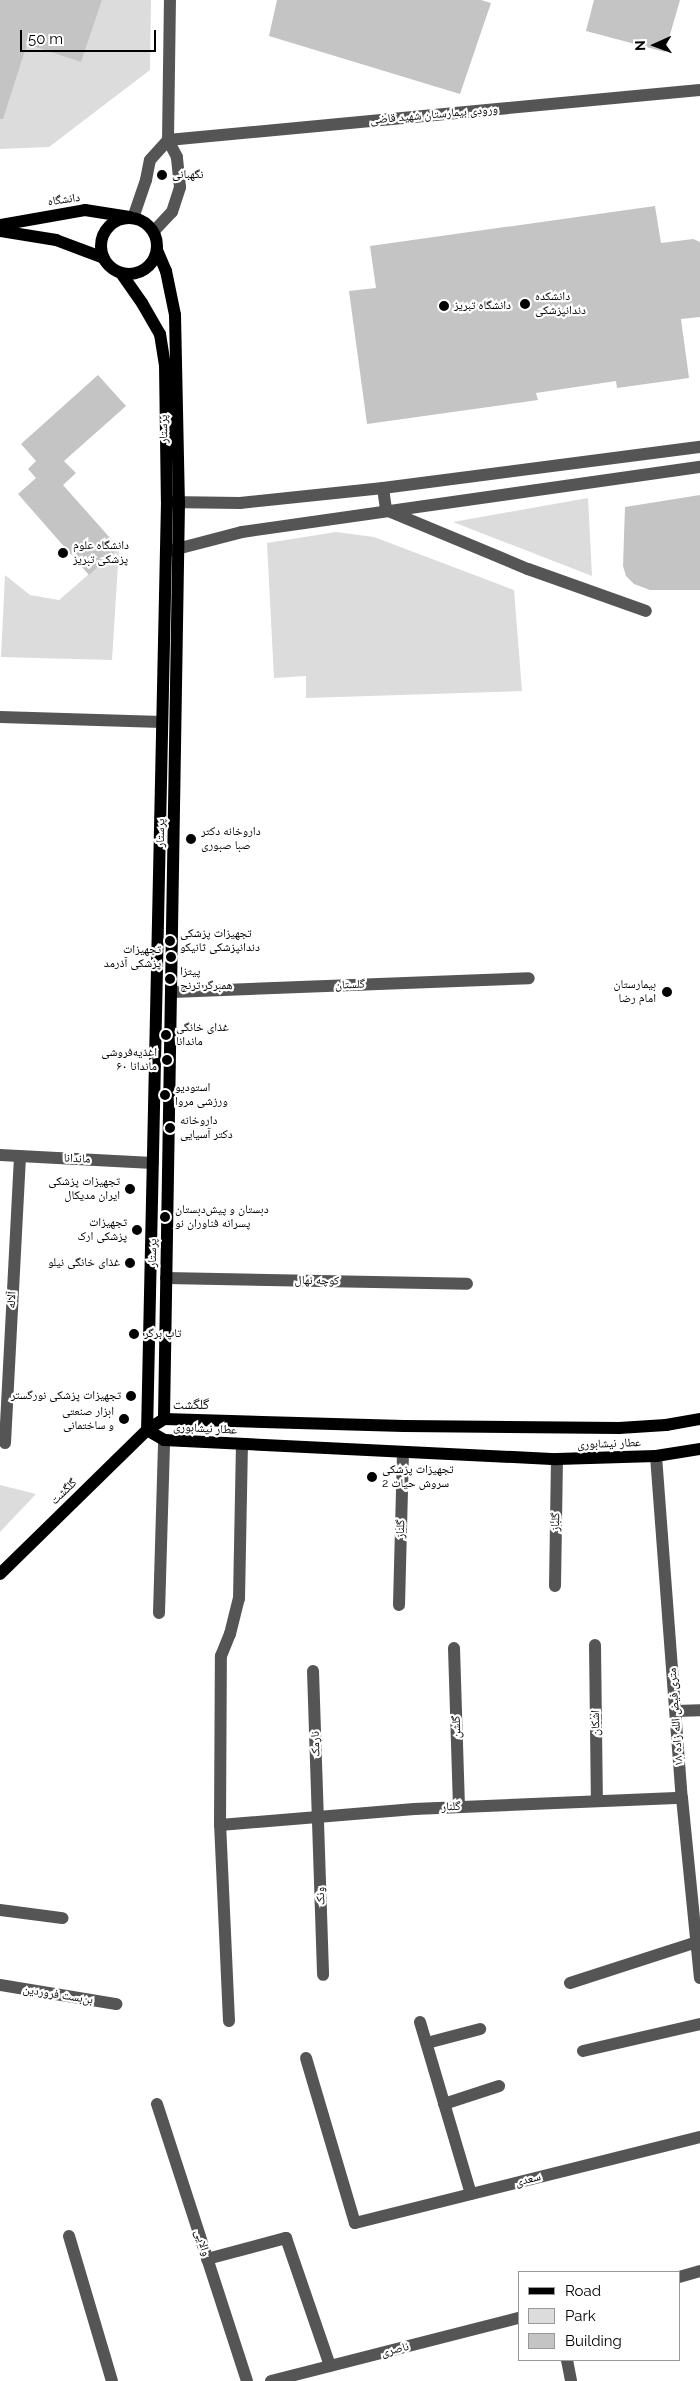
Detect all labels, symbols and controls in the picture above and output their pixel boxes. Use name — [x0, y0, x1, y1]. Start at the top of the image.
scale bar — [22, 20, 159, 52]
north arrow — [630, 20, 680, 70]
text: 50 m — [28, 30, 63, 48]
text: N — [632, 40, 648, 51]
street label: ورودی بیمارستان شهید قاضی — [370, 102, 498, 128]
place label: نگهبانی — [172, 168, 203, 182]
marker: نگهبانی — [156, 169, 168, 181]
street label: دانشگاه — [47, 191, 81, 209]
place label: دانشکده دندانپزشکی — [535, 290, 586, 318]
marker: دانشکده دندانپزشکی — [519, 298, 531, 310]
place label: دانشگاه تبریز — [454, 299, 511, 313]
marker: دانشگاه تبریز — [438, 300, 450, 312]
street label: پرستار — [157, 414, 171, 444]
place label: دانشگاه علوم پزشکی تبریز — [73, 539, 129, 567]
marker: دانشگاه علوم پزشکی تبریز — [57, 547, 69, 559]
street label: پرستار — [154, 818, 168, 848]
place label: داروخانه دکتر صبا صبوری — [201, 825, 261, 853]
marker: داروخانه دکتر صبا صبوری — [185, 833, 197, 845]
place label: تجهیزات پزشکی دندانپزشکی ثانیکو — [180, 927, 260, 955]
marker: تجهیزات پزشکی دندانپزشکی ثانیکو — [164, 935, 176, 947]
place label: تجهیزات پزشکی آذرمد — [104, 943, 161, 971]
marker: تجهیزات پزشکی آذرمد — [165, 951, 177, 963]
place label: پیتزا همبرگر ترنج — [180, 965, 233, 993]
marker: پیتزا همبرگر ترنج — [164, 973, 176, 985]
street label: گلستان — [335, 977, 365, 993]
place label: بیمارستان امام رضا — [613, 978, 656, 1006]
marker: بیمارستان امام رضا — [660, 985, 674, 999]
place label: غذای خانگی ماندانا — [176, 1021, 229, 1049]
marker: غذای خانگی ماندانا — [160, 1029, 172, 1041]
place label: اغذیه‌فروشی ماندانا ۶۰ — [101, 1046, 157, 1074]
marker: اغذیه‌فروشی ماندانا ۶۰ — [161, 1054, 173, 1066]
place label: استودیو ورزشی مروا — [175, 1081, 228, 1109]
marker: استودیو ورزشی مروا — [159, 1089, 171, 1101]
place label: داروخانه دکتر آسیایی — [180, 1114, 233, 1142]
marker: داروخانه دکتر آسیایی — [164, 1122, 176, 1134]
street label: ماندانا — [63, 1151, 91, 1167]
place label: تجهیزات پزشکی ایران مدیکال — [48, 1175, 120, 1203]
marker: تجهیزات پزشکی ایران مدیکال — [124, 1183, 136, 1195]
place label: دبستان و پیش‌دبستان پسرانه فناوران نو — [175, 1203, 269, 1231]
marker: دبستان و پیش‌دبستان پسرانه فناوران نو — [159, 1211, 171, 1223]
place label: تجهیزات پزشکی ارک — [77, 1216, 127, 1244]
marker: تجهیزات پزشکی ارک — [131, 1224, 143, 1236]
street label: پرستار — [146, 1238, 160, 1268]
place label: غذای خانگی نیلو — [48, 1256, 120, 1270]
marker: غذای خانگی نیلو — [124, 1257, 136, 1269]
street label: کوچه نهال — [294, 1273, 340, 1289]
street label: آلاله — [4, 1291, 20, 1309]
place label: تاپ برگر — [144, 1327, 181, 1341]
marker: تاپ برگر — [128, 1328, 140, 1340]
place label: تجهیزات پزشکی نورگستر — [11, 1389, 121, 1403]
marker: تجهیزات پزشکی نورگستر — [125, 1390, 137, 1402]
district label: گلگشت — [173, 1396, 209, 1412]
place label: ابزار صنعتی و ساختمانی — [62, 1405, 114, 1433]
marker: ابزار صنعتی و ساختمانی — [118, 1413, 130, 1425]
street label: عطار نیشابوری — [173, 1420, 237, 1438]
street label: عطار نیشابوری — [577, 1436, 641, 1452]
place label: تجهیزات پزشکی سروش حیات 2 — [382, 1463, 454, 1491]
marker: تجهیزات پزشکی سروش حیات 2 — [366, 1471, 378, 1483]
street label: گلگشت — [48, 1476, 80, 1508]
street label: گلباز — [549, 1512, 563, 1532]
street label: گلناز — [394, 1519, 408, 1539]
street label: ۱۸ متری فیض الله زاده — [665, 1667, 687, 1767]
street label: اشکان — [589, 1710, 603, 1736]
street label: گلشن — [449, 1715, 465, 1739]
street label: نارمک — [308, 1731, 324, 1757]
street label: گلنار — [441, 1799, 461, 1815]
street label: ونک — [313, 1887, 329, 1905]
street label: بن‌بست فروردین — [22, 1982, 94, 2008]
street label: سعدی — [514, 2170, 542, 2190]
street label: والایی — [191, 2228, 213, 2258]
legend — [518, 2271, 680, 2361]
text: Road — [565, 2282, 601, 2300]
text: Park — [565, 2307, 596, 2325]
text: Building — [565, 2332, 622, 2350]
street label: ناصری — [380, 2340, 410, 2360]

